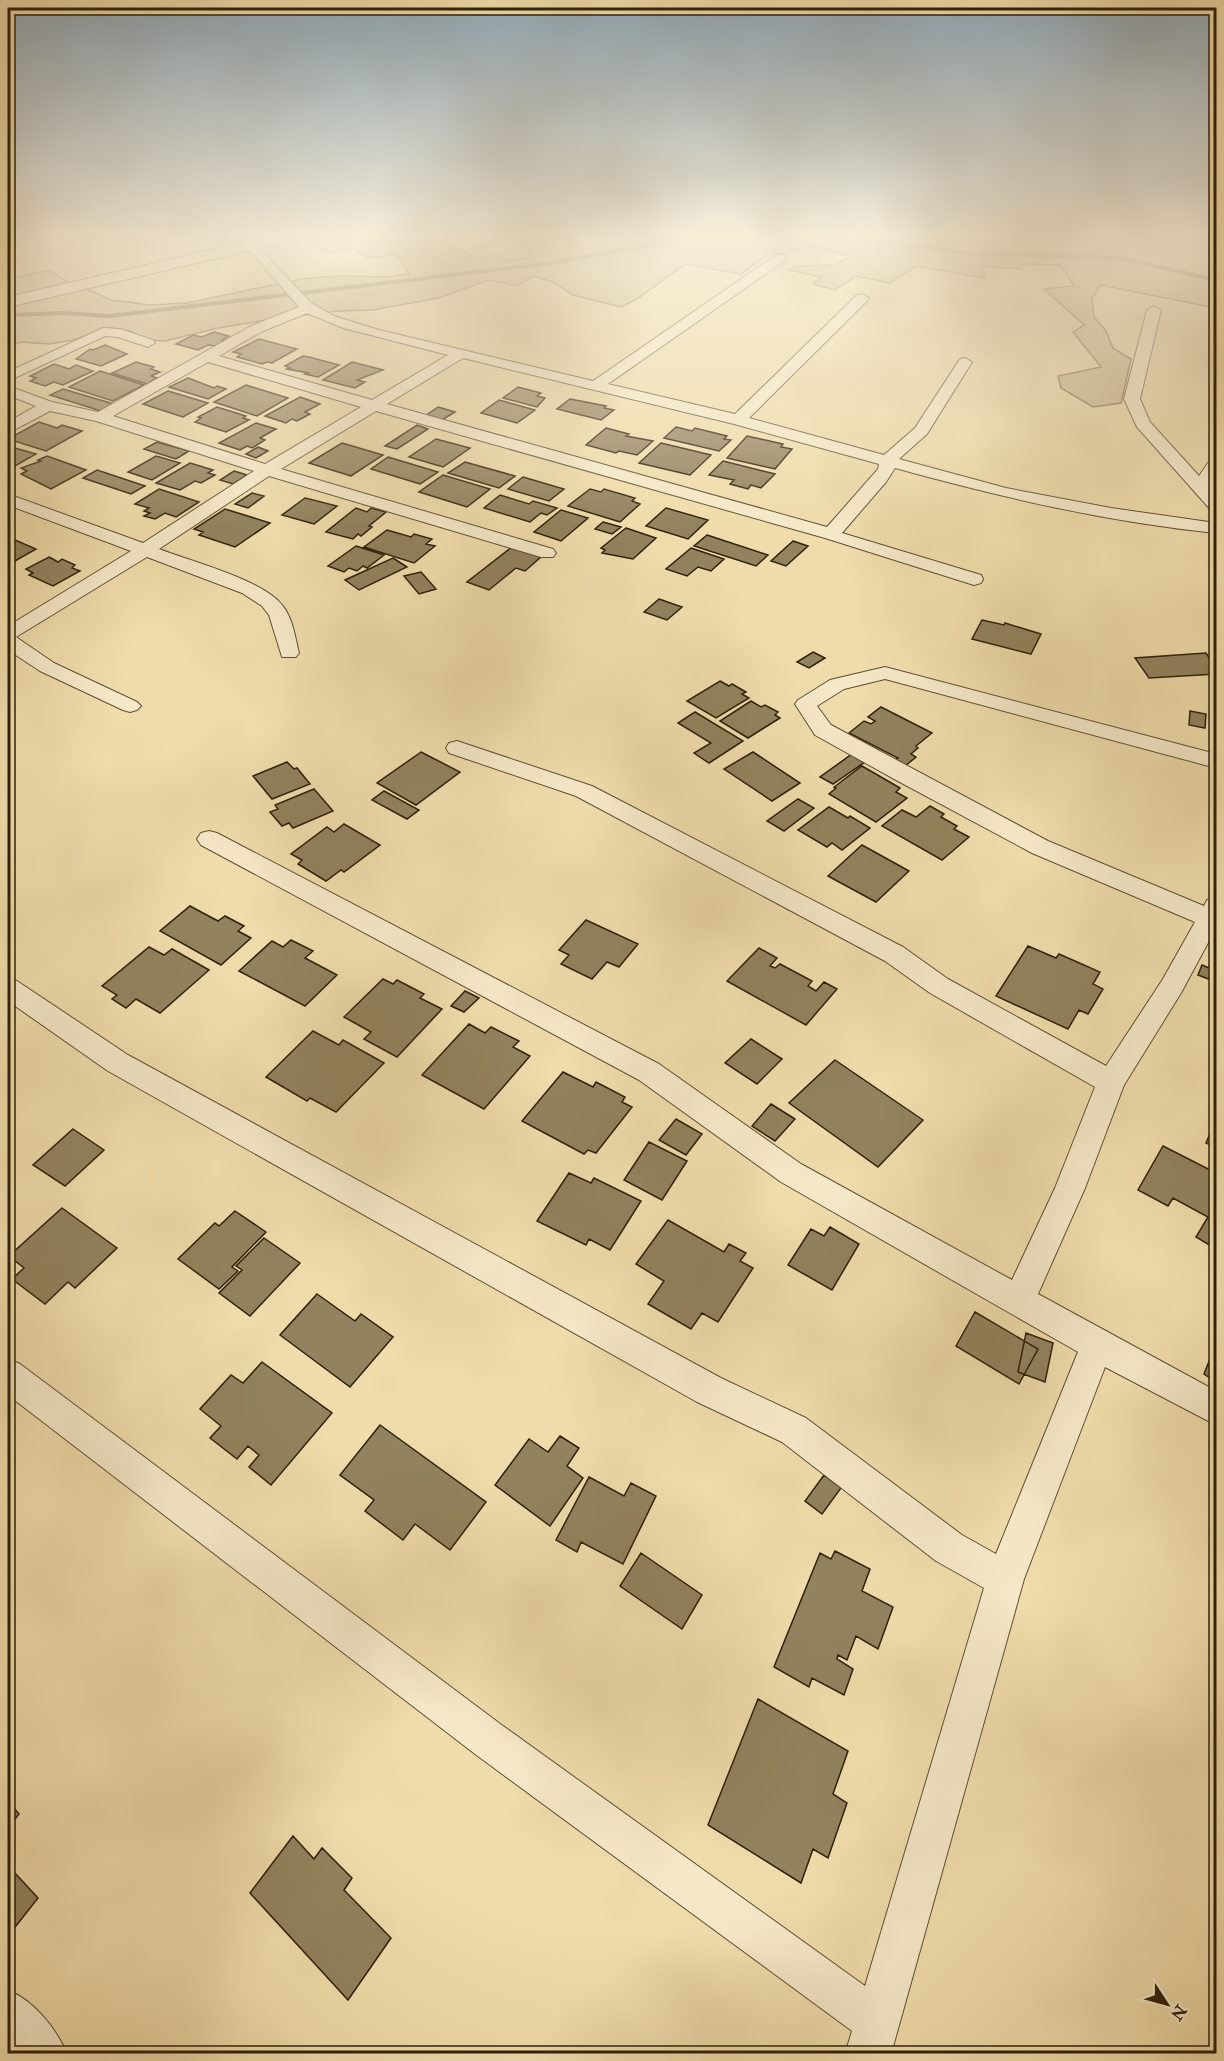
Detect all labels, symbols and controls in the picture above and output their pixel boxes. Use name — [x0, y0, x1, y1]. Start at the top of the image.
north arrow — [1137, 1974, 1197, 2034]
text: N — [1166, 2000, 1191, 2024]

